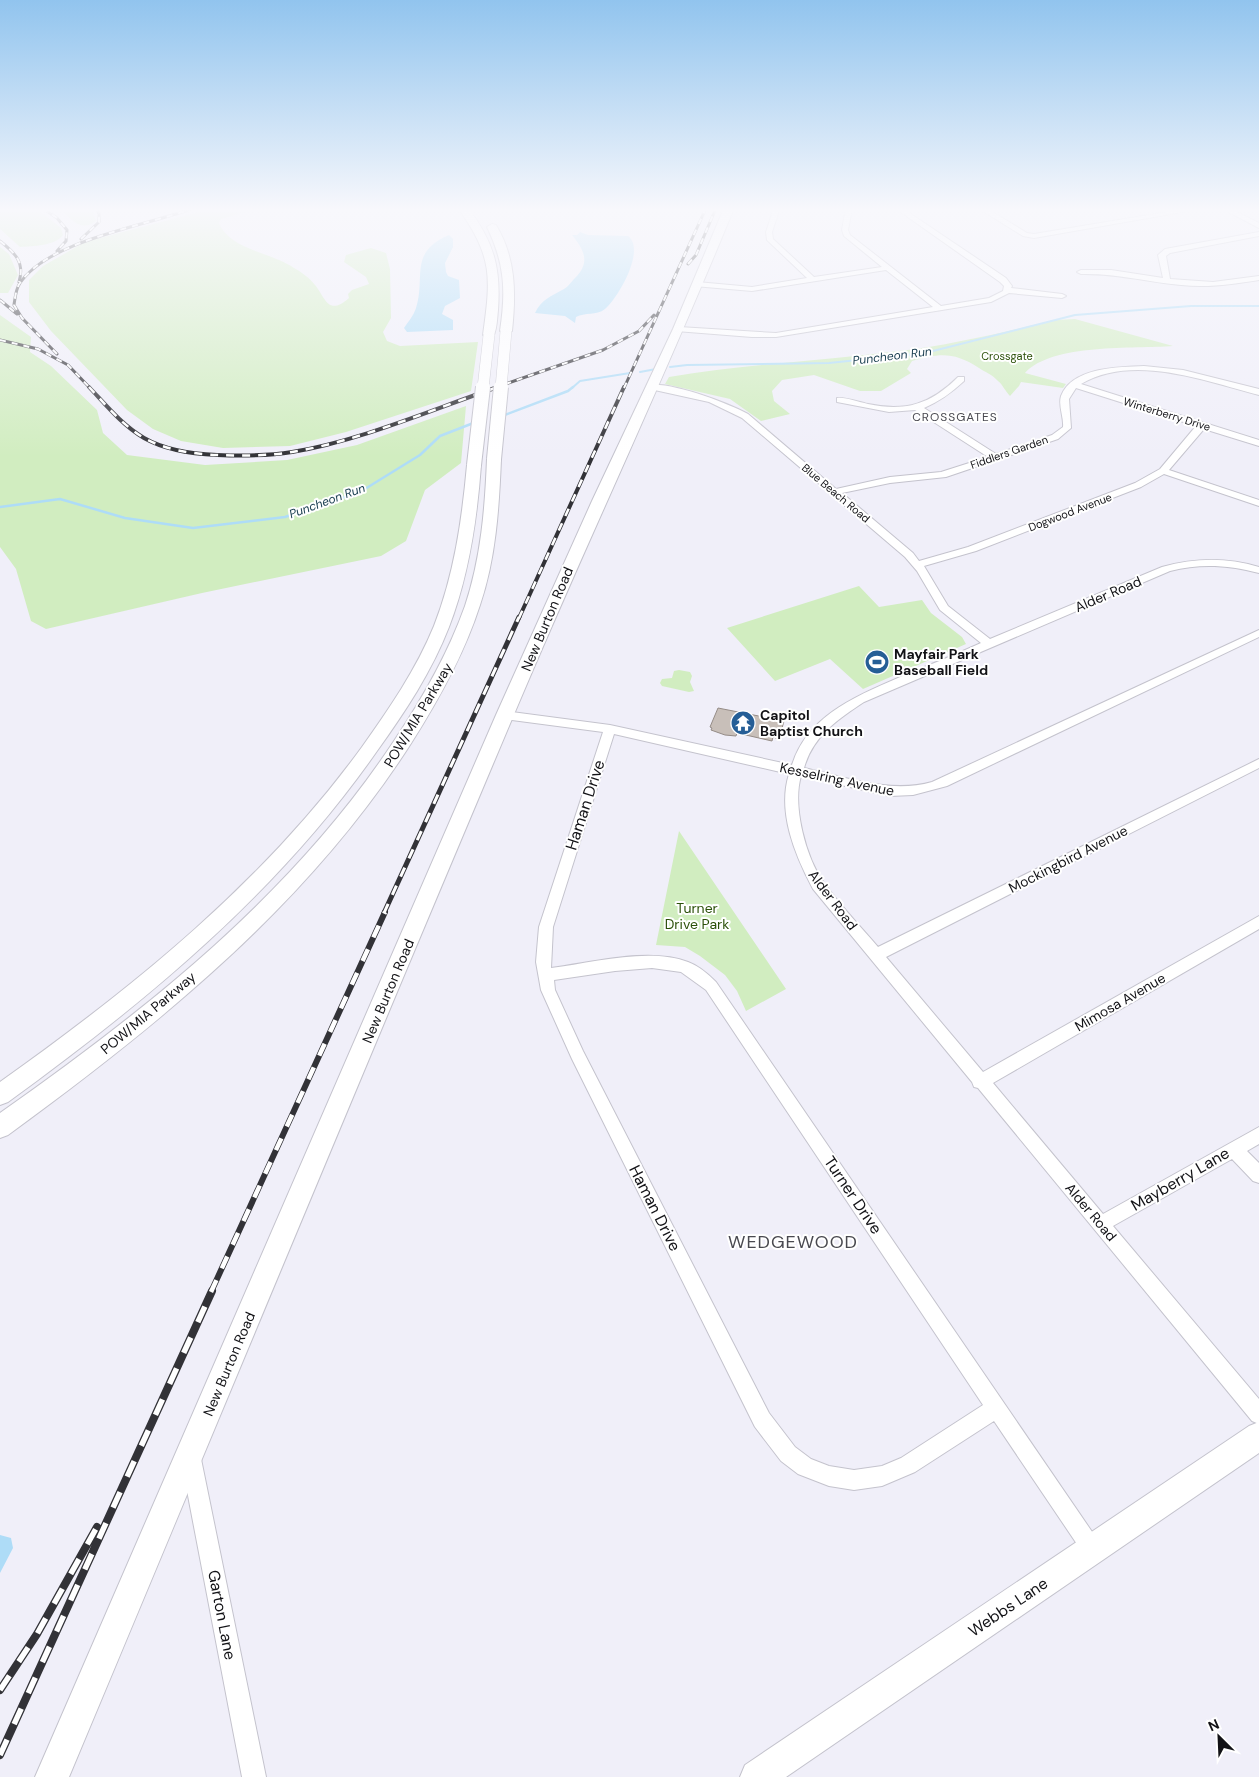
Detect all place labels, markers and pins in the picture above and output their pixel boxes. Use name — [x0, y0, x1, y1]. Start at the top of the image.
place label: Mayfair Park Baseball Field — [894, 645, 988, 679]
sports icon: Mayfair Park Baseball Field — [864, 649, 890, 675]
place label: Capitol Baptist Church — [760, 706, 863, 740]
temple icon: Capitol Baptist Church — [730, 710, 756, 736]

